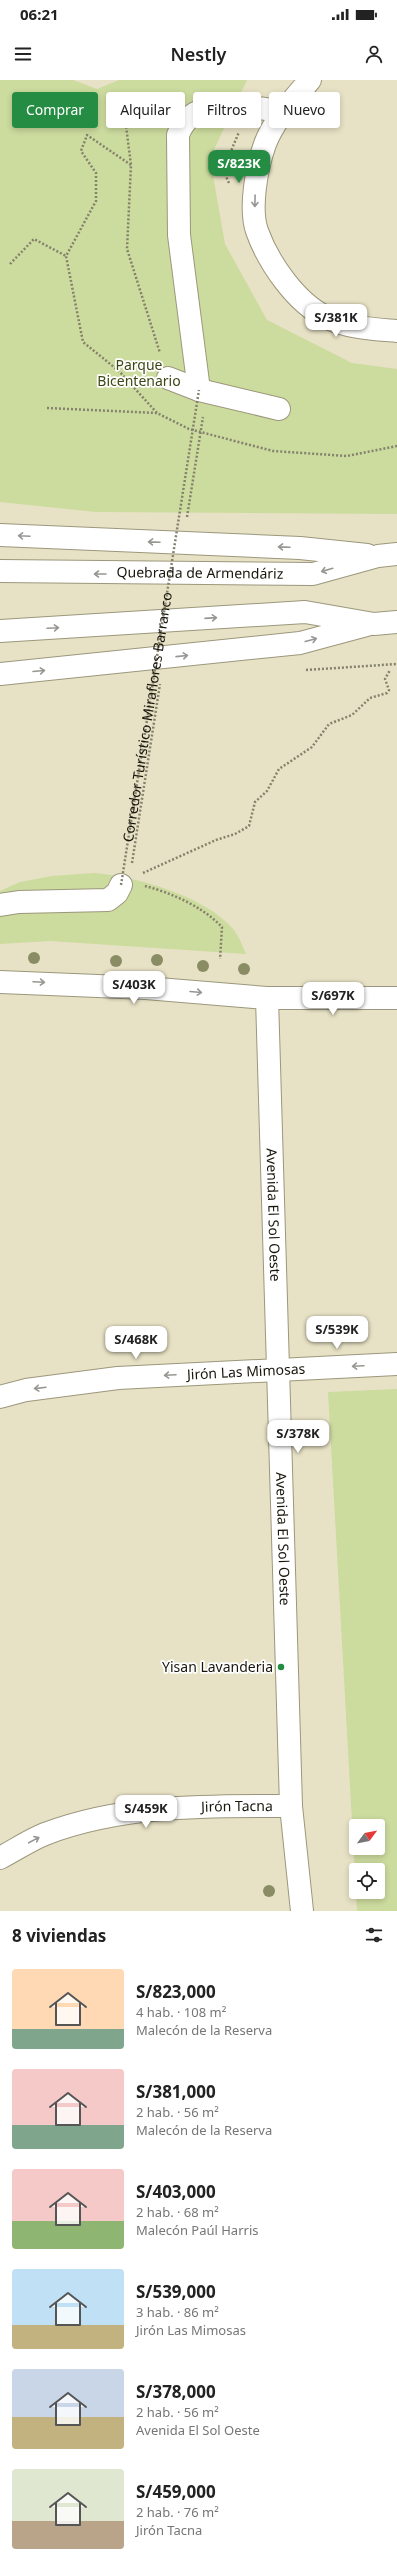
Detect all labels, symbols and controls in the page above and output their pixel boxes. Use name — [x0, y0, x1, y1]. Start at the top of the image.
text: 06:21 — [20, 4, 59, 24]
text: Nestly — [171, 42, 226, 66]
icon: menu — [12, 43, 34, 65]
icon: person — [363, 43, 385, 65]
chip: Comprar — [12, 92, 98, 128]
chip: Alquilar — [106, 92, 185, 128]
chip: Filtros — [193, 92, 261, 128]
chip: Nuevo — [269, 92, 340, 128]
pin: S/823K — [206, 150, 272, 184]
text: S/823K — [217, 154, 261, 172]
one-way arrow — [251, 194, 259, 207]
pin: S/381K — [303, 304, 369, 338]
text: S/381K — [314, 308, 358, 326]
park label: Parque Bicentenario — [97, 355, 181, 390]
one-way arrow — [18, 533, 31, 540]
one-way arrow — [148, 539, 161, 546]
one-way arrow — [278, 543, 291, 551]
street label: Quebrada de Armendáriz — [117, 562, 284, 583]
one-way arrow — [321, 567, 334, 574]
one-way arrow — [94, 570, 107, 578]
street label: Corredor Turístico Miraflores Barranco — [118, 591, 176, 843]
one-way arrow — [204, 614, 217, 622]
one-way arrow — [46, 624, 59, 631]
one-way arrow — [304, 636, 317, 644]
one-way arrow — [175, 653, 188, 660]
one-way arrow — [32, 667, 45, 674]
pin: S/403K — [101, 971, 167, 1005]
text: S/403K — [112, 975, 156, 993]
one-way arrow — [32, 979, 45, 986]
pin: S/697K — [300, 982, 366, 1016]
text: S/697K — [311, 986, 355, 1004]
one-way arrow — [190, 989, 203, 996]
street label: Avenida El Sol Oeste — [262, 1148, 285, 1282]
pin: S/539K — [304, 1316, 370, 1350]
text: S/539K — [315, 1320, 359, 1338]
pin: S/468K — [103, 1326, 169, 1360]
text: S/468K — [114, 1330, 158, 1348]
street label: Jirón Las Mimosas — [184, 1359, 306, 1384]
one-way arrow — [352, 1362, 365, 1369]
one-way arrow — [164, 1372, 177, 1379]
one-way arrow — [34, 1384, 47, 1392]
pin: S/378K — [265, 1420, 331, 1454]
text: S/378K — [276, 1424, 320, 1442]
street label: Avenida El Sol Oeste — [272, 1472, 295, 1606]
place label: Yisan Lavanderia — [162, 1657, 273, 1676]
marker: Yisan Lavanderia — [276, 1662, 286, 1672]
pin: S/459K — [113, 1795, 179, 1829]
street label: Jirón Tacna — [199, 1796, 273, 1816]
text: S/459K — [124, 1799, 168, 1817]
north arrow — [349, 1819, 385, 1855]
map controls — [349, 1819, 385, 1899]
one-way arrow — [28, 1836, 40, 1843]
button: locate — [349, 1863, 385, 1899]
text: 8 viviendas — [12, 1924, 106, 1947]
icon: filters — [363, 1924, 385, 1946]
text: S/823,000 — [136, 1980, 216, 2003]
icon: home — [44, 1985, 92, 2033]
text: 4 hab. · 108 m² — [136, 2003, 226, 2021]
text: Malecón de la Reserva — [136, 2021, 272, 2039]
text: S/381,000 — [136, 2080, 216, 2103]
icon: home — [44, 2085, 92, 2133]
text: 2 hab. · 56 m² — [136, 2103, 219, 2121]
text: Malecón de la Reserva — [136, 2121, 272, 2139]
text: S/403,000 — [136, 2180, 216, 2203]
icon: home — [44, 2185, 92, 2233]
text: 2 hab. · 68 m² — [136, 2203, 219, 2221]
text: Malecón Paúl Harris — [136, 2221, 258, 2239]
text: S/539,000 — [136, 2280, 216, 2303]
icon: home — [44, 2285, 92, 2333]
text: 3 hab. · 86 m² — [136, 2303, 219, 2321]
text: Jirón Las Mimosas — [136, 2321, 246, 2339]
text: S/378,000 — [136, 2380, 216, 2403]
icon: home — [44, 2385, 92, 2433]
text: 2 hab. · 56 m² — [136, 2403, 219, 2421]
text: Avenida El Sol Oeste — [136, 2421, 260, 2439]
text: S/459,000 — [136, 2480, 216, 2503]
icon: home — [44, 2485, 92, 2533]
text: 2 hab. · 76 m² — [136, 2503, 219, 2521]
text: Jirón Tacna — [136, 2521, 202, 2539]

